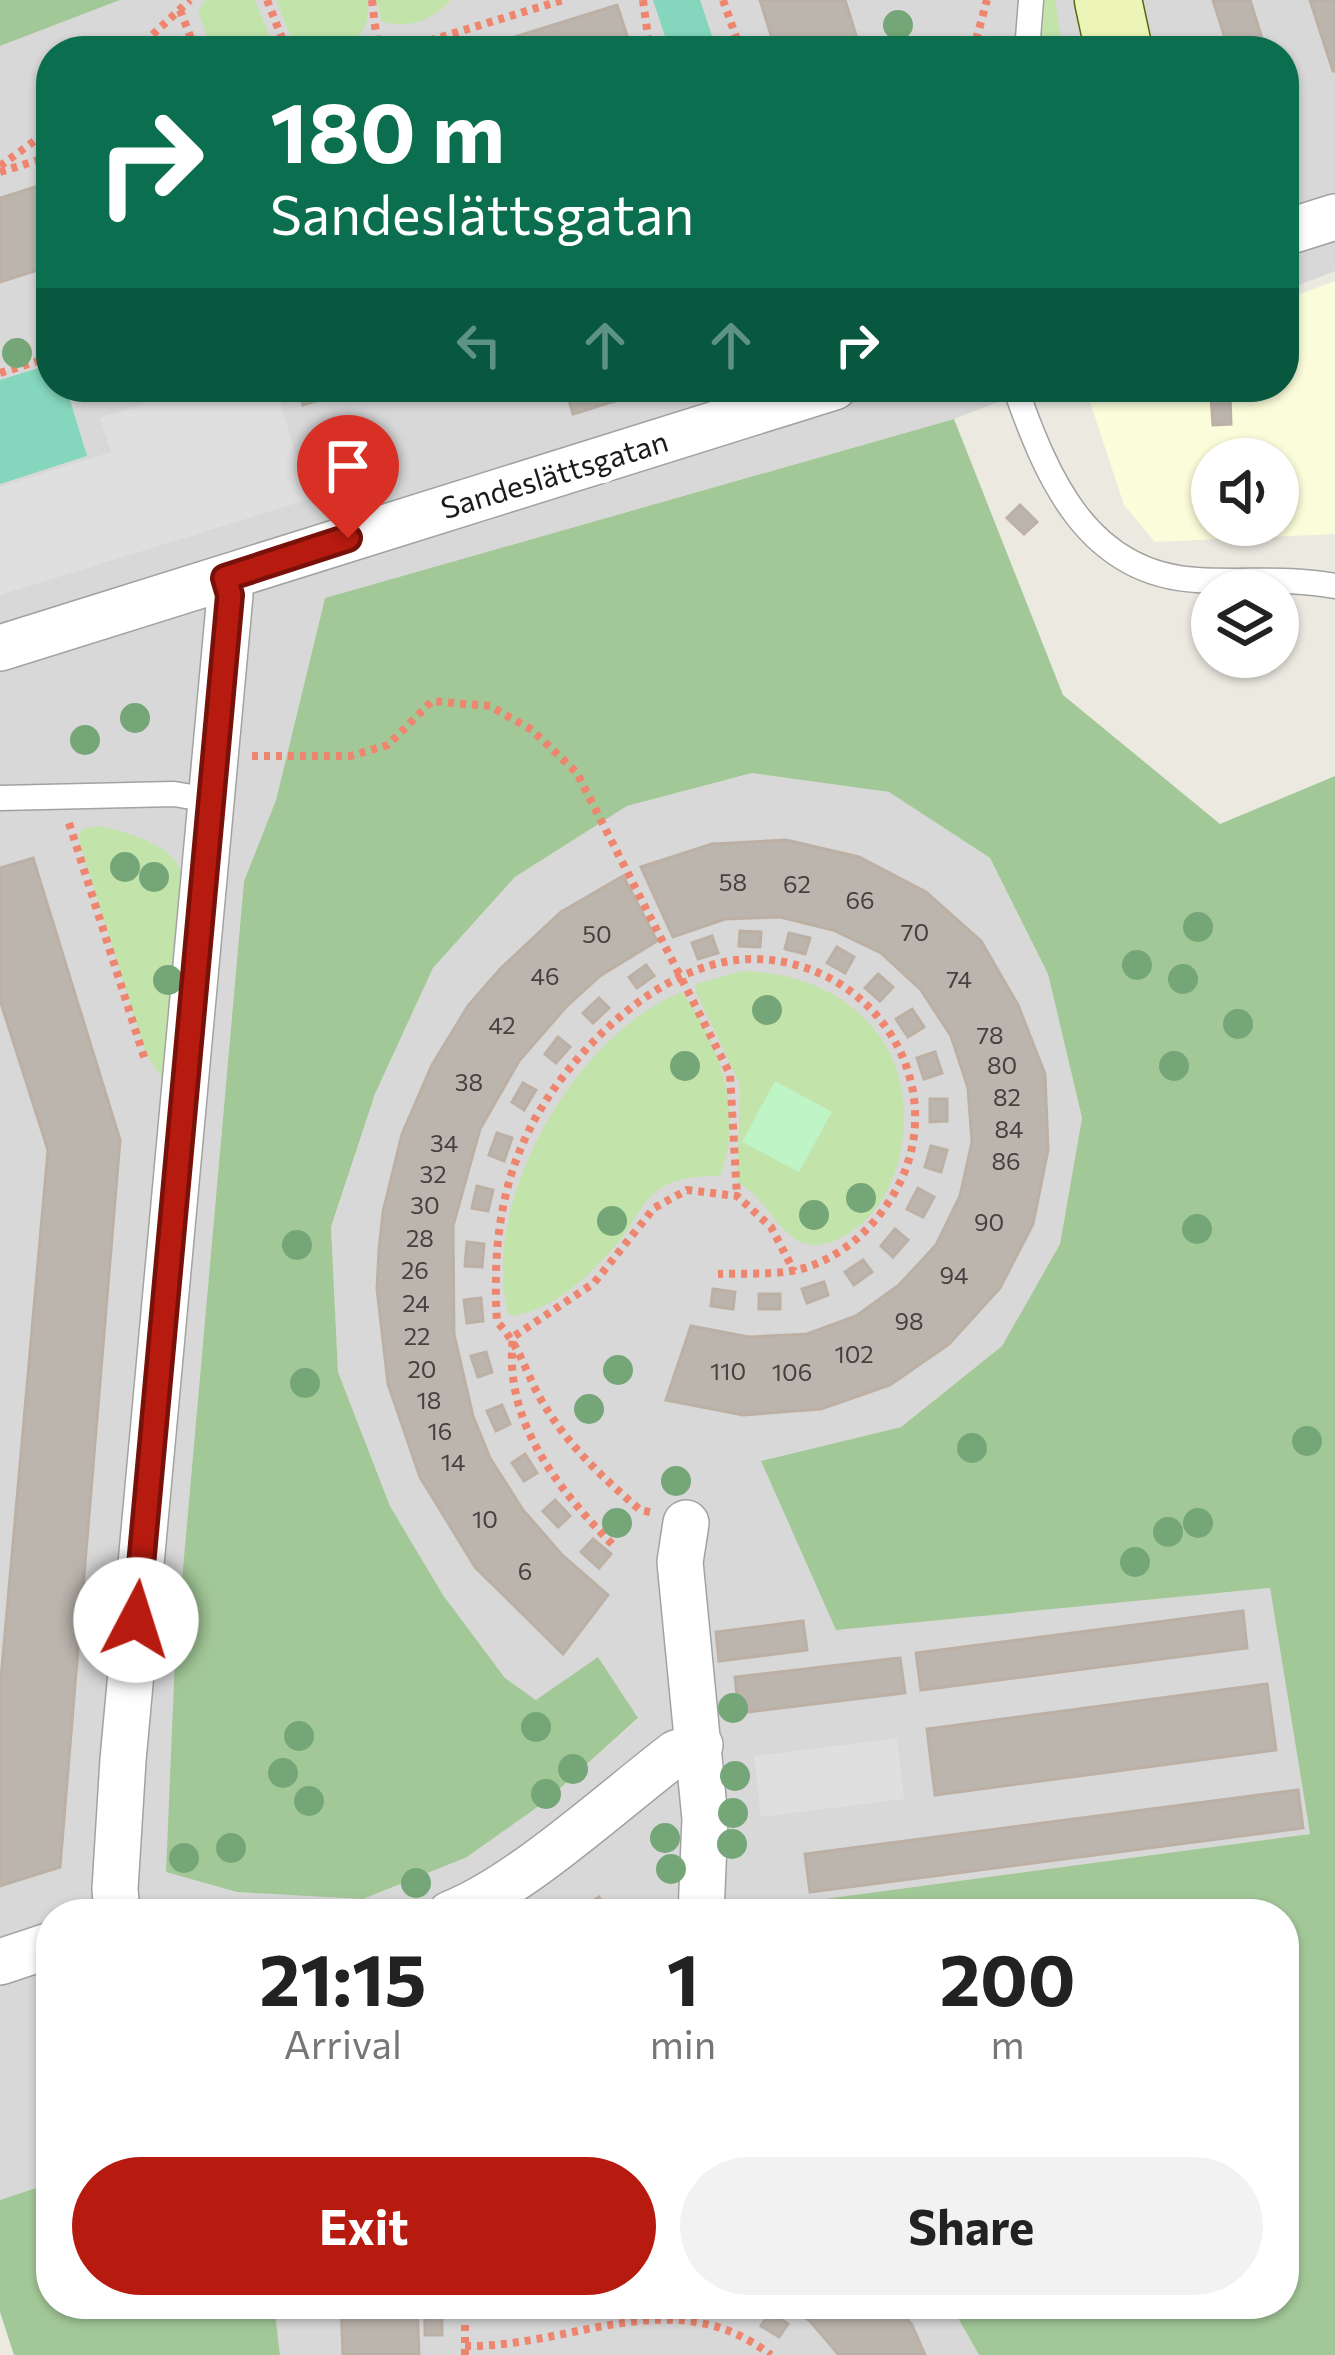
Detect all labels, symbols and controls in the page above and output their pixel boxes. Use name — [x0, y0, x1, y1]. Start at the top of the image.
text: 180 m — [270, 78, 505, 180]
icon: right — [72, 84, 228, 240]
text: Sandeslättsgatan — [270, 180, 694, 246]
icon: left — [446, 312, 512, 378]
icon: ahead — [572, 312, 638, 378]
icon: ahead — [698, 312, 764, 378]
icon: right — [824, 312, 890, 378]
pin — [297, 415, 399, 538]
street label: Sandeslättsgatan — [436, 421, 672, 525]
icon: arrive — [315, 433, 381, 499]
map controls — [1191, 438, 1299, 678]
button: sound — [1191, 438, 1299, 546]
button: layers — [1191, 570, 1299, 678]
house number: 58 — [719, 867, 747, 896]
house number: 62 — [783, 869, 811, 898]
house number: 66 — [845, 885, 875, 914]
house number: 70 — [901, 917, 929, 946]
house number: 50 — [582, 919, 612, 948]
house number: 46 — [531, 961, 559, 990]
house number: 74 — [946, 964, 972, 993]
house number: 42 — [488, 1010, 516, 1039]
house number: 78 — [976, 1020, 1004, 1049]
house number: 80 — [987, 1050, 1017, 1079]
house number: 38 — [455, 1067, 483, 1096]
house number: 82 — [993, 1082, 1021, 1111]
house number: 84 — [995, 1114, 1023, 1143]
house number: 34 — [430, 1128, 458, 1157]
house number: 86 — [991, 1146, 1021, 1175]
house number: 32 — [420, 1159, 446, 1188]
house number: 30 — [410, 1190, 440, 1219]
house number: 90 — [974, 1207, 1004, 1236]
house number: 28 — [406, 1223, 434, 1252]
house number: 26 — [401, 1255, 429, 1284]
house number: 94 — [940, 1260, 968, 1289]
house number: 24 — [402, 1288, 430, 1317]
house number: 98 — [894, 1306, 924, 1335]
house number: 22 — [404, 1321, 430, 1350]
house number: 102 — [834, 1339, 874, 1368]
house number: 20 — [408, 1354, 436, 1383]
house number: 110 — [710, 1356, 746, 1385]
house number: 106 — [772, 1357, 812, 1386]
house number: 18 — [417, 1385, 441, 1414]
house number: 16 — [428, 1416, 452, 1445]
house number: 14 — [441, 1447, 465, 1476]
house number: 10 — [472, 1504, 498, 1533]
house number: 6 — [518, 1556, 532, 1585]
position arrow — [73, 1557, 199, 1683]
text: 21:15 — [259, 1933, 426, 2021]
text: 1 — [667, 1933, 699, 2021]
text: 200 — [939, 1933, 1076, 2021]
text: Arrival — [284, 2019, 402, 2067]
text: min — [650, 2019, 716, 2067]
text: m — [991, 2019, 1025, 2067]
button: Exit — [72, 2157, 656, 2295]
button: Share — [680, 2157, 1263, 2295]

